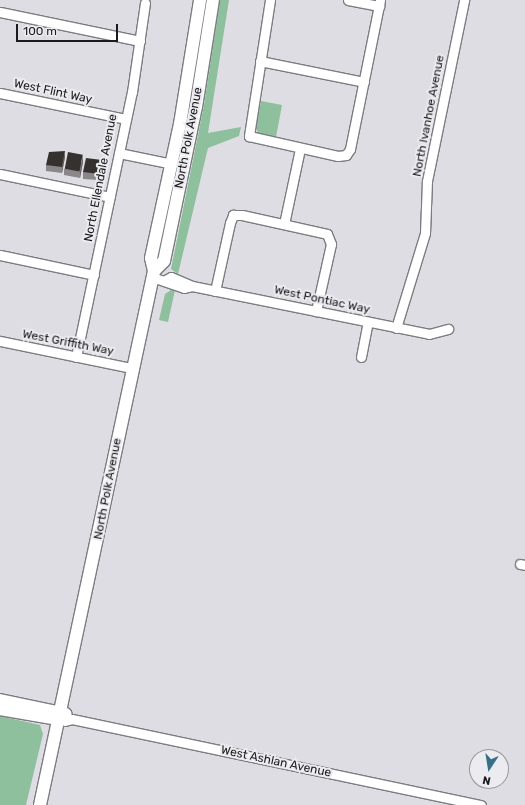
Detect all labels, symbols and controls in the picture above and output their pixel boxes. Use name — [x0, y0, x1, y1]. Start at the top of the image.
scale bar — [18, 16, 120, 42]
text: 100 m — [23, 24, 57, 38]
street label: North lvanhoe Avenue — [410, 54, 448, 178]
street label: West Flint Way — [12, 77, 94, 107]
street label: North Polk Avenue — [172, 86, 206, 190]
street label: North Ellendale Avenue — [82, 113, 120, 243]
street label: West Pontiac Way — [273, 283, 371, 317]
street label: West Griffith Way — [21, 327, 115, 359]
street label: North Polk Avenue — [91, 437, 125, 541]
street label: West Ashlan Avenue — [219, 743, 333, 781]
north arrow — [469, 749, 509, 789]
text: N — [481, 773, 492, 787]

